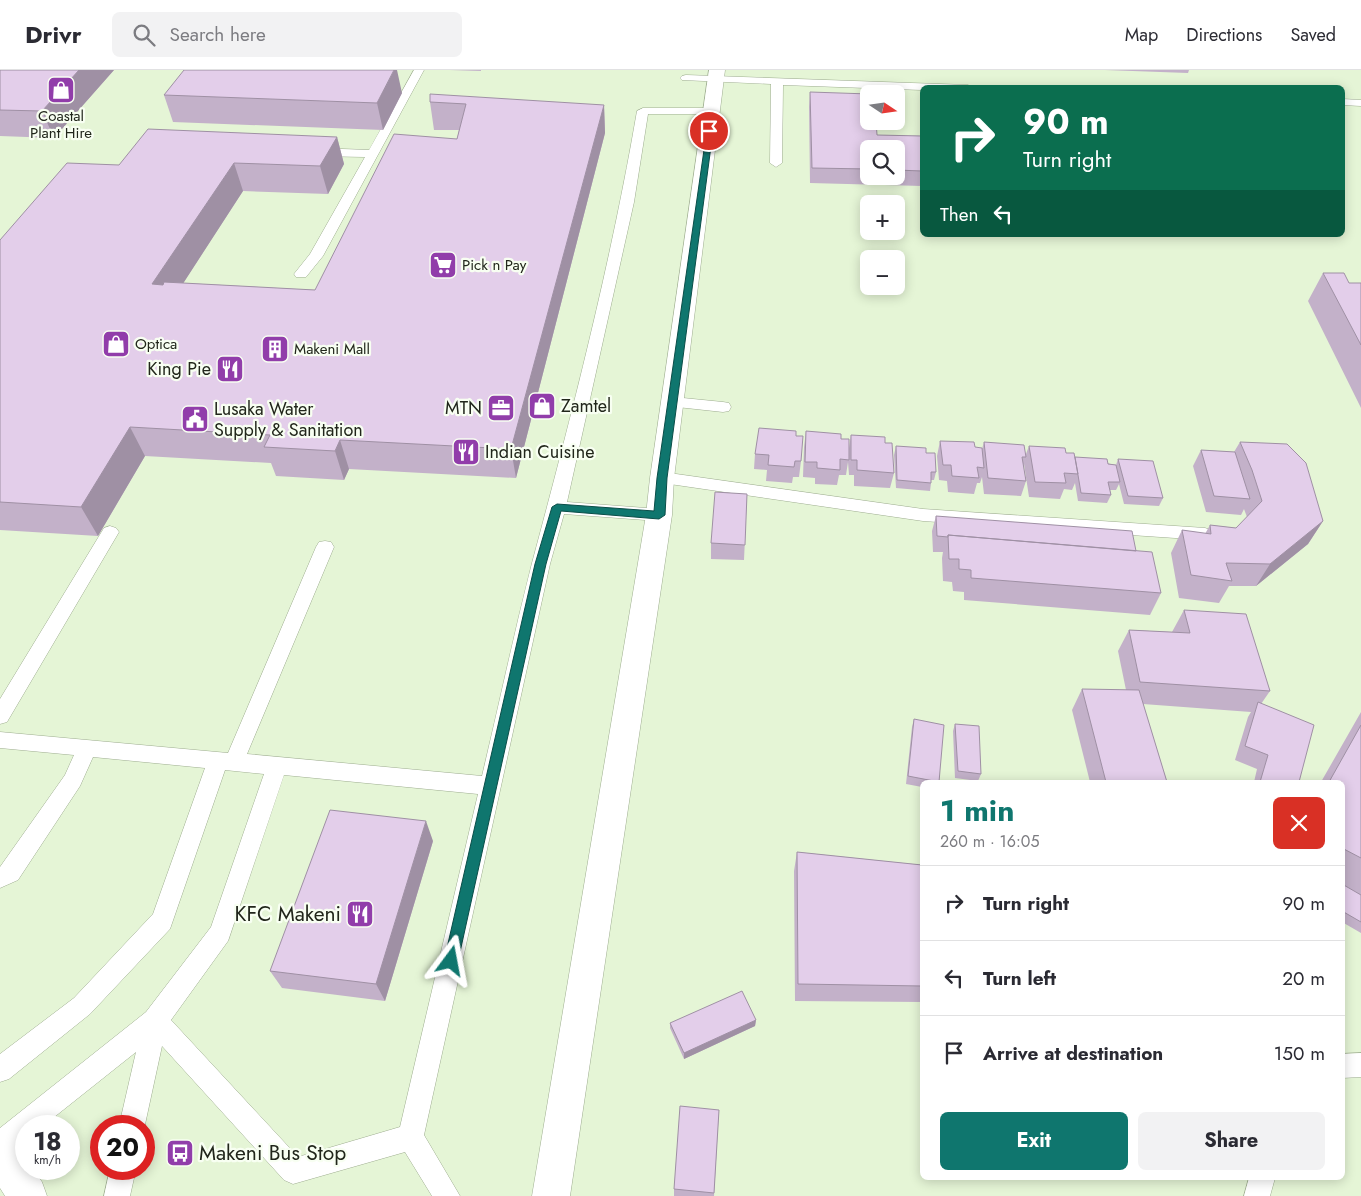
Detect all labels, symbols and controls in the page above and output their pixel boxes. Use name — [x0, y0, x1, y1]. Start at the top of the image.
search box — [112, 12, 462, 57]
text: Drivr — [25, 17, 82, 52]
icon: search — [130, 21, 158, 49]
text: Search here — [170, 21, 266, 48]
text: Map — [1125, 22, 1158, 48]
text: Directions — [1186, 22, 1262, 48]
text: Saved — [1290, 22, 1336, 48]
shop icon: Coastal Plant Hire — [46, 75, 76, 105]
north arrow — [860, 85, 905, 130]
map controls — [860, 85, 905, 295]
text: 90 m — [1023, 97, 1109, 147]
place label: Coastal Plant Hire — [30, 105, 92, 144]
icon: right — [940, 105, 1005, 170]
pin — [688, 110, 730, 152]
icon: arrive — [695, 117, 723, 145]
button: search — [860, 140, 905, 185]
text: Turn right — [1023, 143, 1111, 175]
button: + — [860, 195, 905, 240]
icon: left — [989, 200, 1017, 228]
text: Then — [940, 201, 979, 228]
supermarket icon: Pick n Pay — [428, 250, 458, 280]
button: − — [860, 250, 905, 295]
place label: Pick n Pay — [462, 254, 527, 276]
shop icon: Optica — [101, 329, 131, 359]
place label: Optica — [135, 333, 177, 355]
building icon: Makeni Mall — [260, 334, 290, 364]
place label: Makeni Mall — [294, 338, 370, 360]
restaurant icon: King Pie — [215, 354, 245, 384]
place label: King Pie — [147, 356, 211, 382]
shop icon: Zamtel — [527, 391, 557, 421]
office icon: MTN — [486, 393, 516, 423]
place label: Zamtel — [561, 393, 611, 419]
place label: MTN — [445, 395, 482, 421]
place label: Lusaka Water Supply & Sanitation — [214, 396, 363, 443]
public building icon: Lusaka Water Supply & Sanitation — [180, 404, 210, 434]
restaurant icon: Indian Cuisine — [451, 437, 481, 467]
place label: Indian Cuisine — [485, 439, 594, 465]
text: 1 min — [940, 789, 1014, 832]
button: close — [1273, 797, 1325, 849]
text: 260 m · 16:05 — [940, 830, 1039, 853]
icon: right — [940, 889, 968, 917]
text: Turn right — [983, 890, 1069, 917]
text: 90 m — [1282, 890, 1325, 917]
place label: KFC Makeni — [235, 899, 341, 929]
restaurant icon: KFC Makeni — [345, 899, 375, 929]
position arrow — [424, 934, 476, 986]
icon: left — [940, 964, 968, 992]
text: Turn left — [983, 965, 1056, 992]
text: 20 m — [1282, 965, 1325, 992]
icon: arrive — [940, 1039, 968, 1067]
text: Arrive at destination — [983, 1040, 1163, 1067]
text: 150 m — [1274, 1040, 1325, 1067]
button: Exit — [940, 1112, 1128, 1170]
button: Share — [1138, 1112, 1325, 1170]
speed limit sign: 20 — [90, 1115, 155, 1180]
text: 18 — [33, 1123, 62, 1159]
bus stop icon: Makeni Bus Stop — [165, 1138, 195, 1168]
place label: Makeni Bus Stop — [199, 1138, 346, 1168]
text: km/h — [34, 1151, 61, 1169]

